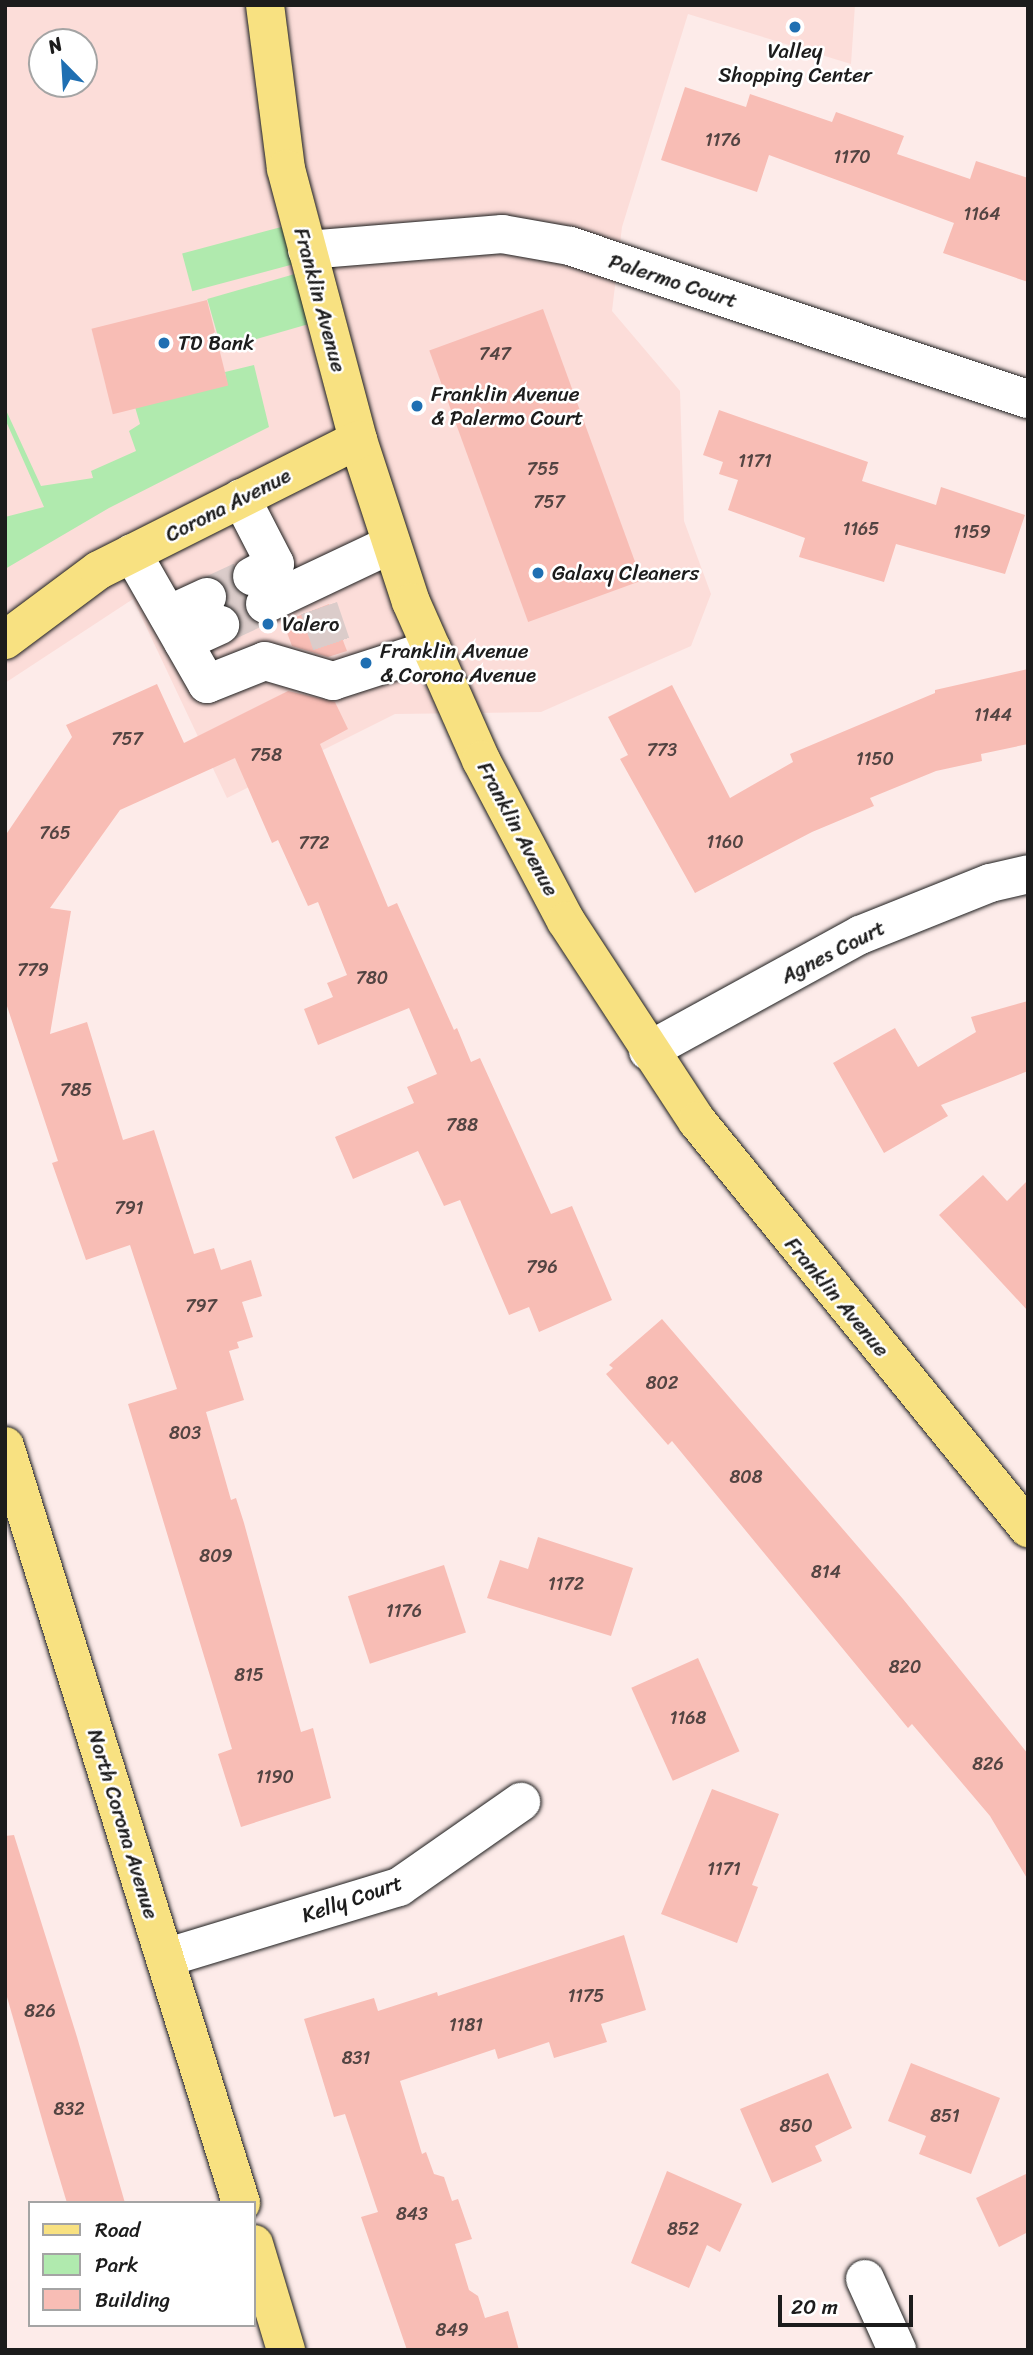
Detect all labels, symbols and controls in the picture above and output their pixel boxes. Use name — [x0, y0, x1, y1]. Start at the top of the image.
marker: Valley Shopping Center — [787, 19, 803, 35]
text: N — [42, 27, 68, 63]
north arrow — [28, 28, 98, 98]
place label: Valley Shopping Center — [718, 38, 872, 88]
house number: 1176 — [705, 129, 741, 151]
house number: 1170 — [833, 146, 871, 168]
house number: 1164 — [964, 203, 1000, 225]
street label: Franklin Avenue — [289, 225, 351, 375]
street label: Palermo Court — [606, 248, 740, 314]
place label: TD Bank — [178, 330, 254, 356]
marker: TD Bank — [156, 335, 172, 351]
house number: 747 — [479, 343, 511, 365]
place label: Franklin Avenue & Palermo Court — [431, 381, 583, 431]
marker: Franklin Avenue & Palermo Court — [409, 398, 425, 414]
house number: 1171 — [738, 450, 772, 472]
house number: 755 — [527, 458, 559, 480]
street label: Corona Avenue — [161, 463, 295, 547]
house number: 757 — [533, 491, 565, 513]
house number: 1165 — [843, 518, 879, 540]
house number: 1159 — [953, 521, 991, 543]
place label: Galaxy Cleaners — [552, 560, 699, 586]
marker: Galaxy Cleaners — [530, 565, 546, 581]
place label: Valero — [282, 611, 339, 637]
marker: Valero — [260, 616, 276, 632]
place label: Franklin Avenue & Corona Avenue — [380, 638, 536, 688]
marker: Franklin Avenue & Corona Avenue — [358, 655, 374, 671]
house number: 1144 — [974, 704, 1012, 726]
house number: 757 — [111, 728, 143, 750]
house number: 773 — [647, 739, 677, 761]
house number: 758 — [250, 744, 282, 766]
house number: 1150 — [856, 748, 894, 770]
street label: Franklin Avenue — [472, 757, 564, 901]
house number: 765 — [39, 822, 71, 844]
house number: 1160 — [706, 831, 744, 853]
house number: 772 — [299, 832, 329, 854]
street label: Agnes Court — [777, 915, 889, 989]
house number: 779 — [17, 959, 49, 981]
house number: 780 — [356, 967, 388, 989]
house number: 785 — [60, 1079, 92, 1101]
house number: 788 — [446, 1114, 478, 1136]
house number: 791 — [114, 1197, 144, 1219]
street label: Franklin Avenue — [780, 1232, 894, 1362]
house number: 796 — [526, 1256, 558, 1278]
house number: 797 — [185, 1295, 217, 1317]
house number: 802 — [646, 1372, 678, 1394]
house number: 803 — [169, 1422, 201, 1444]
house number: 808 — [729, 1466, 763, 1488]
house number: 809 — [199, 1545, 233, 1567]
house number: 814 — [811, 1561, 841, 1583]
house number: 1172 — [548, 1573, 584, 1595]
house number: 1176 — [386, 1600, 422, 1622]
house number: 820 — [889, 1656, 921, 1678]
house number: 815 — [234, 1664, 264, 1686]
house number: 1168 — [670, 1707, 706, 1729]
street label: North Corona Avenue — [82, 1726, 164, 1922]
house number: 826 — [972, 1753, 1004, 1775]
house number: 1190 — [256, 1766, 294, 1788]
house number: 1171 — [707, 1858, 741, 1880]
street label: Kelly Court — [298, 1870, 406, 1928]
house number: 1175 — [568, 1985, 604, 2007]
house number: 826 — [24, 2000, 56, 2022]
house number: 1181 — [449, 2014, 483, 2036]
house number: 831 — [342, 2047, 370, 2069]
house number: 832 — [53, 2098, 85, 2120]
house number: 851 — [930, 2105, 960, 2127]
house number: 850 — [779, 2115, 813, 2137]
legend — [28, 2201, 256, 2327]
house number: 843 — [396, 2203, 428, 2225]
text: Road — [95, 2211, 140, 2249]
house number: 852 — [667, 2218, 699, 2240]
text: Park — [95, 2246, 138, 2284]
text: Building — [95, 2281, 170, 2319]
scale bar — [781, 2282, 916, 2326]
text: 20 m — [791, 2288, 838, 2326]
house number: 849 — [435, 2319, 469, 2341]

